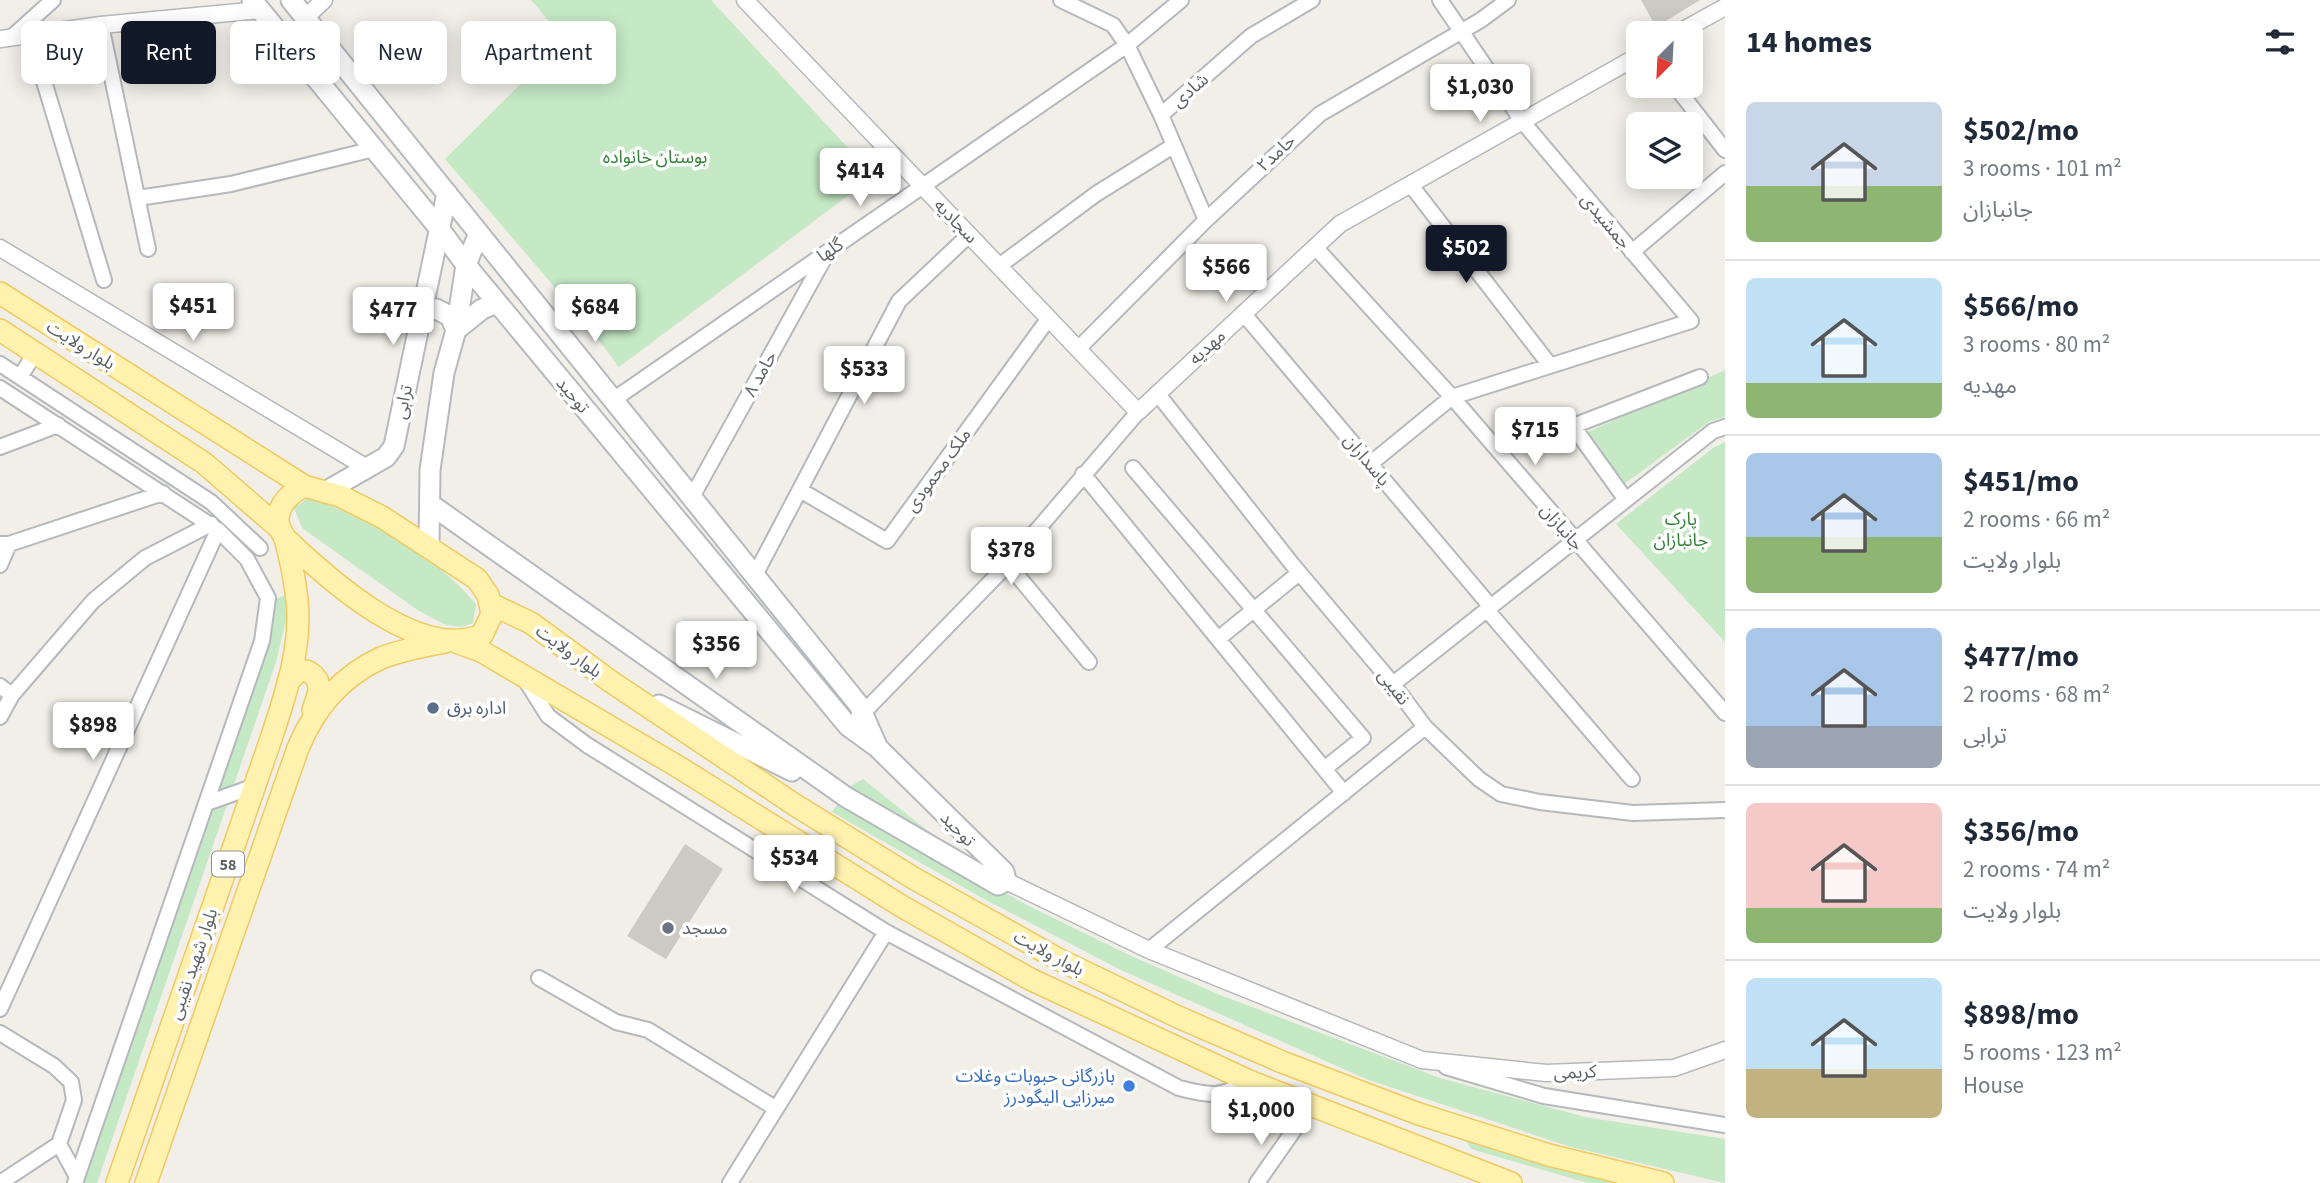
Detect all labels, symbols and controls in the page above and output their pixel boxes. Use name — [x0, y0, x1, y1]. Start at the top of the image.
chip: Buy — [21, 21, 107, 84]
chip: Rent — [121, 21, 216, 84]
chip: Filters — [230, 21, 340, 84]
chip: New — [354, 21, 447, 84]
chip: Apartment — [461, 21, 616, 84]
north arrow — [1626, 21, 1703, 98]
map controls — [1626, 21, 1703, 189]
text: 14 homes — [1746, 21, 1872, 64]
icon: filters — [2261, 23, 2299, 61]
pin: $1,030 — [1423, 64, 1537, 124]
street label: شادی — [1166, 67, 1214, 113]
text: $1,030 — [1446, 70, 1514, 103]
text: $502/mo — [1963, 109, 2079, 152]
button: layers — [1626, 112, 1703, 189]
street label: حامد۲ — [1251, 129, 1301, 178]
icon: home — [1802, 130, 1886, 214]
park label: بوستان خانواده — [603, 145, 707, 170]
pin: $414 — [819, 148, 901, 208]
text: 3 rooms · 101 m² — [1963, 152, 2122, 185]
text: $414 — [836, 154, 884, 187]
street label: جمشیدی — [1575, 188, 1636, 255]
street label: سجادیه — [928, 193, 983, 249]
text: جانبازان — [1963, 193, 2033, 226]
pin: $502 — [1425, 226, 1507, 285]
text: $502 — [1442, 231, 1490, 264]
street label: گلها — [812, 232, 849, 268]
pin: $566 — [1185, 244, 1267, 304]
text: $566 — [1202, 250, 1250, 283]
pin: $451 — [152, 284, 234, 343]
pin: $684 — [554, 284, 636, 344]
text: $566/mo — [1963, 285, 2079, 328]
pin: $477 — [352, 288, 434, 347]
text: $451 — [169, 289, 217, 322]
text: $684 — [571, 290, 619, 323]
text: $477 — [369, 293, 417, 326]
icon: home — [1802, 306, 1886, 390]
street label: بلوار ولایت — [42, 314, 120, 376]
street label: مهدیه — [1183, 324, 1231, 371]
text: 3 rooms · 80 m² — [1963, 328, 2110, 361]
pin: $533 — [823, 346, 905, 406]
street label: حامد ۸ — [738, 347, 783, 402]
text: $533 — [840, 352, 888, 385]
text: مهدیه — [1963, 369, 2017, 402]
street label: توحید — [550, 372, 595, 419]
street label: ترابی — [388, 383, 419, 421]
pin: $715 — [1494, 407, 1576, 467]
text: $715 — [1511, 413, 1559, 446]
street label: ملک محمودی — [899, 423, 977, 517]
street label: پاسداران — [1337, 429, 1396, 492]
text: $451/mo — [1963, 460, 2079, 503]
icon: home — [1802, 481, 1886, 565]
street label: جانبازان — [1534, 498, 1589, 556]
text: 2 rooms · 66 m² — [1963, 503, 2110, 536]
park label: پارک جانبازان — [1654, 507, 1708, 553]
pin: $378 — [970, 528, 1052, 587]
text: $378 — [987, 533, 1035, 566]
text: بلوار ولایت — [1963, 544, 2061, 577]
street label: بلوار ولایت — [530, 619, 607, 684]
pin: $356 — [675, 622, 757, 681]
text: $356 — [692, 627, 740, 660]
text: $477/mo — [1963, 635, 2079, 678]
icon: home — [1802, 656, 1886, 740]
street label: نقیبی — [1371, 664, 1416, 711]
text: 2 rooms · 68 m² — [1963, 678, 2110, 711]
place label: اداره برق — [447, 696, 506, 721]
marker: اداره برق — [425, 700, 441, 716]
pin: $898 — [52, 702, 134, 762]
text: $898 — [69, 708, 117, 741]
text: ترابی — [1963, 719, 2007, 752]
street label: توحید — [934, 806, 981, 853]
text: $356/mo — [1963, 810, 2079, 853]
icon: home — [1802, 831, 1886, 915]
pin: $534 — [753, 836, 835, 895]
text: $534 — [770, 841, 818, 874]
road number: 58 — [212, 852, 244, 876]
text: 2 rooms · 74 m² — [1963, 853, 2110, 886]
text: بلوار ولایت — [1963, 894, 2061, 927]
street label: بلوار شهید نقیبی — [163, 905, 224, 1023]
place label: مسجد — [682, 916, 728, 941]
marker: مسجد — [660, 920, 676, 936]
street label: بلوار ولایت — [1009, 924, 1089, 983]
text: $898/mo — [1963, 993, 2079, 1036]
icon: home — [1802, 1006, 1886, 1090]
text: 5 rooms · 123 m² — [1963, 1036, 2122, 1069]
street label: کریمی — [1553, 1059, 1598, 1086]
place label: بازرگانی حبوبات وغلات میرزایی الیگودرز — [956, 1064, 1115, 1110]
text: House — [1963, 1069, 2024, 1102]
marker: بازرگانی حبوبات وغلات میرزایی الیگودرز — [1121, 1078, 1137, 1094]
pin: $1,000 — [1204, 1088, 1318, 1147]
text: $1,000 — [1227, 1093, 1295, 1126]

